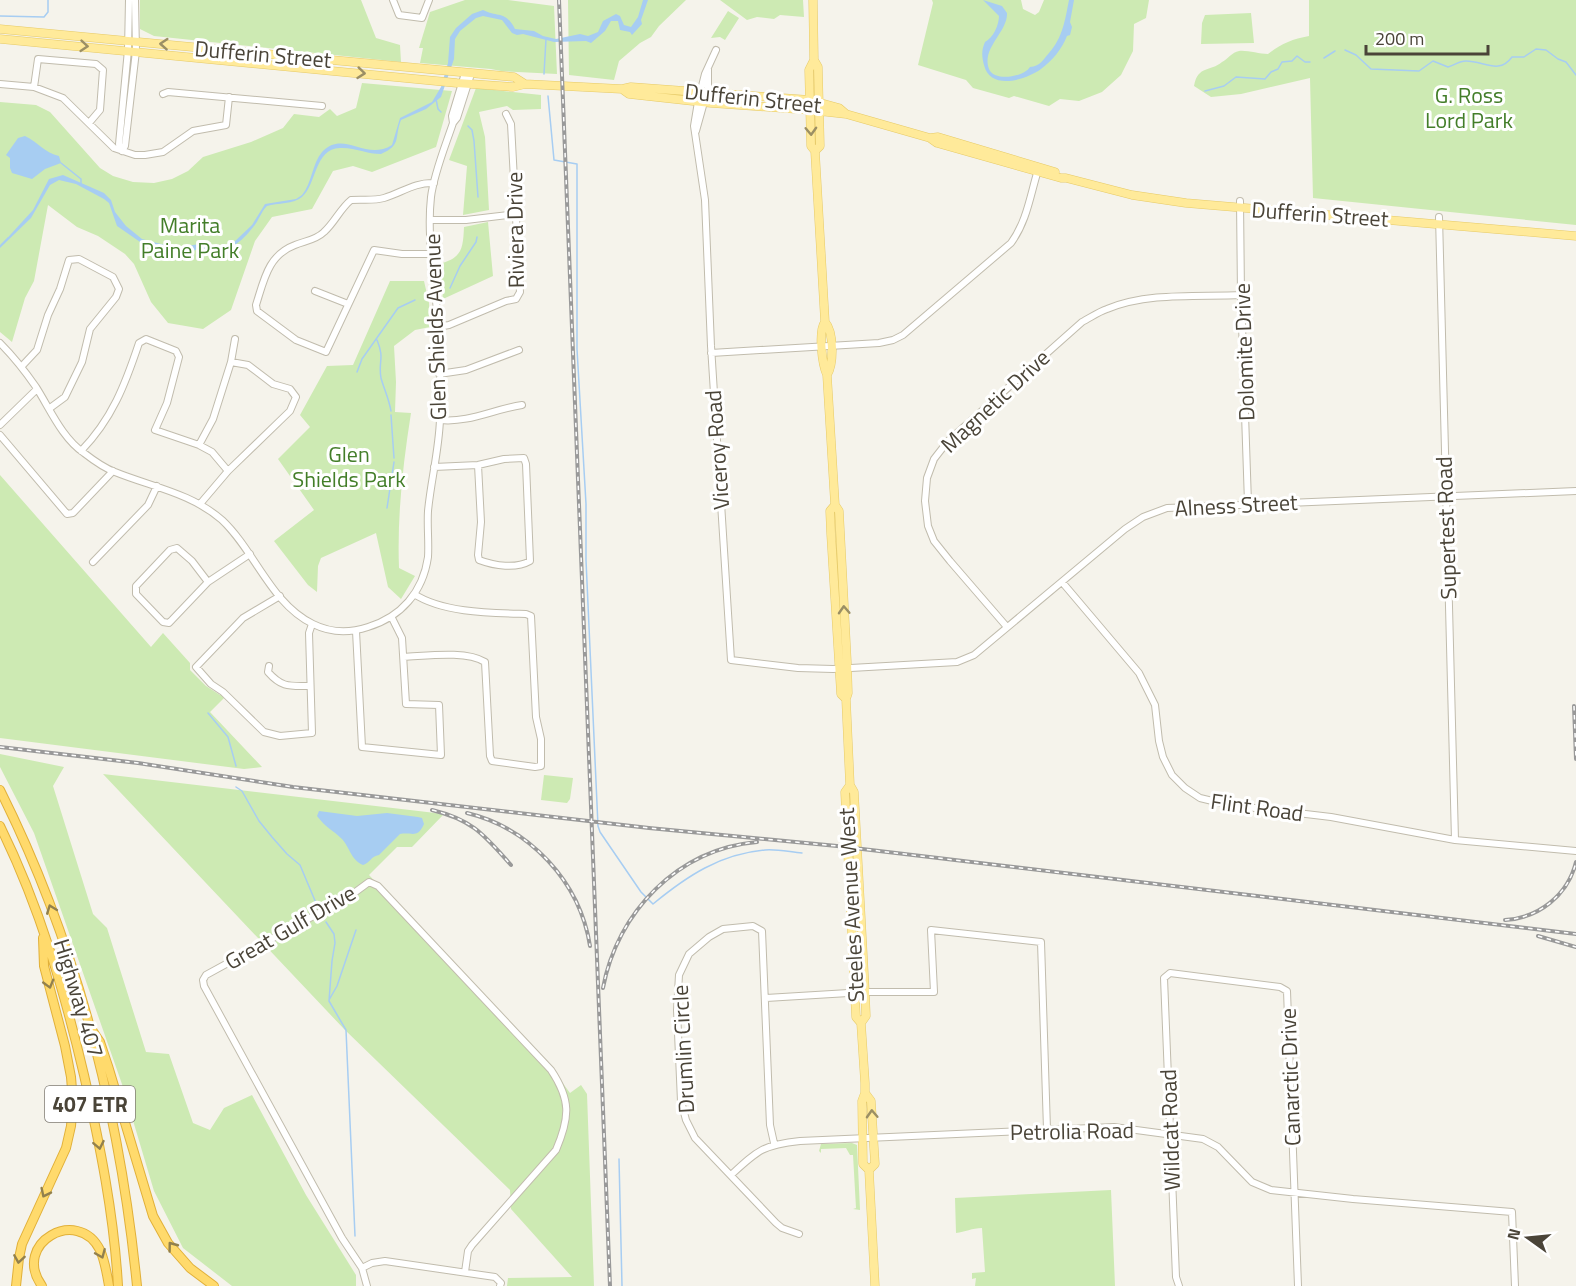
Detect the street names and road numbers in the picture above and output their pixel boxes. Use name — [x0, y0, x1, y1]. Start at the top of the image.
street label: Dufferin Street — [193, 31, 333, 77]
street label: Dufferin Street — [683, 74, 823, 122]
street label: Riviera Drive — [497, 171, 533, 289]
street label: Dufferin Street — [1250, 192, 1390, 236]
street label: Glen Shields Avenue — [415, 233, 455, 421]
street label: Dolomite Drive — [1225, 283, 1263, 421]
street label: Magnetic Drive — [933, 341, 1057, 461]
street label: Viceroy Road — [696, 389, 738, 511]
street label: Supertest Road — [1427, 456, 1465, 600]
street label: Alness Street — [1174, 485, 1299, 525]
street label: Flint Road — [1208, 784, 1306, 830]
street label: Steeles Avenue West — [829, 807, 873, 1003]
street label: Great Gulf Drive — [218, 876, 362, 978]
street label: Highway 407 — [45, 934, 113, 1062]
street label: Drumlin Circle — [663, 984, 703, 1114]
street label: Canarctic Drive — [1271, 1007, 1309, 1147]
street label: Wildcat Road — [1151, 1069, 1189, 1191]
road number: 407 ETR — [45, 1086, 135, 1122]
street label: Petrolia Road — [1010, 1113, 1134, 1149]

